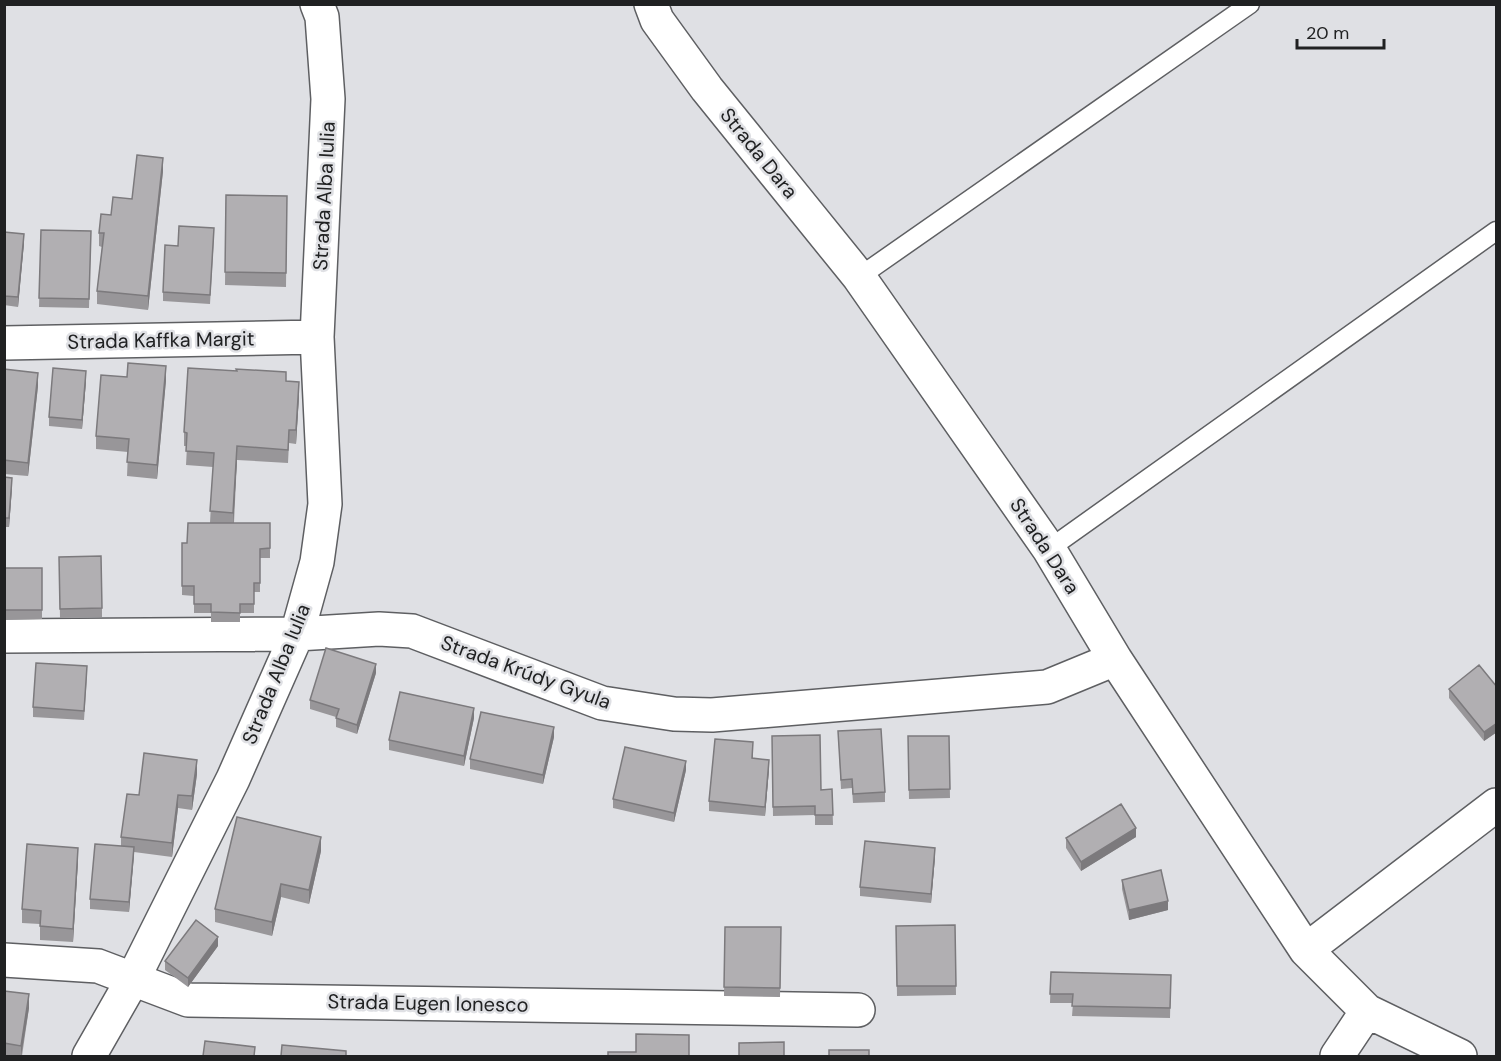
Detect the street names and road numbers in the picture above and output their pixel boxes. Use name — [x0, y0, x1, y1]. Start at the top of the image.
street label: Strada Dara — [714, 102, 804, 204]
street label: Strada Alba Iulia — [307, 121, 341, 271]
street label: Strada Kaffka Margit — [67, 325, 255, 355]
street label: Strada Dara — [1004, 493, 1086, 599]
street label: Strada Alba Iulia — [236, 600, 316, 748]
street label: Strada Krúdy Gyula — [437, 629, 615, 715]
street label: Strada Eugen Ionesco — [327, 988, 529, 1018]

